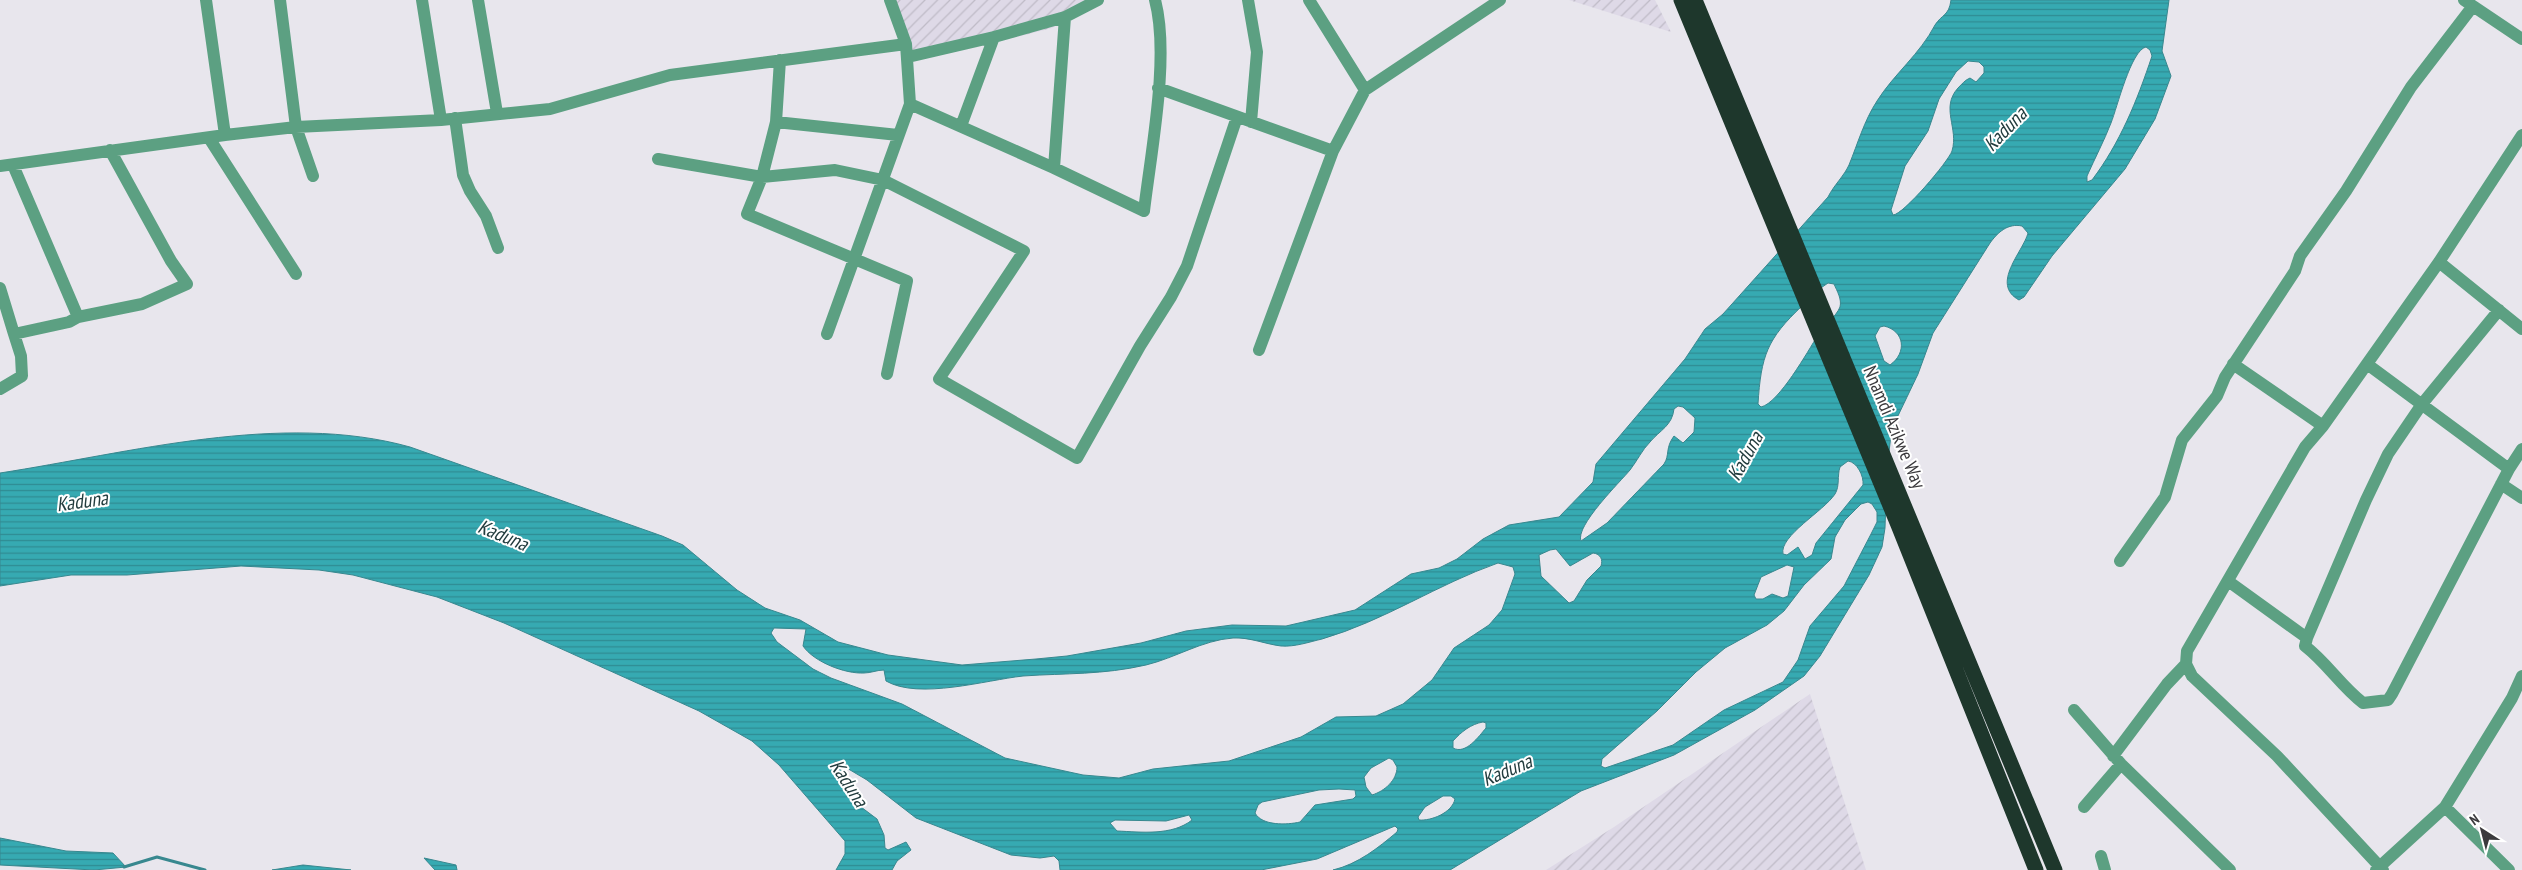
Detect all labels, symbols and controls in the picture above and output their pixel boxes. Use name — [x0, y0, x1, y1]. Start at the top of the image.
water label: Kaduna — [1978, 101, 2033, 157]
street label: Nnamdi Azikwe Way — [1858, 362, 1932, 493]
water label: Kaduna — [1721, 426, 1769, 485]
water label: Kaduna — [55, 484, 110, 517]
water label: Kaduna — [474, 513, 533, 557]
water label: Kaduna — [1478, 748, 1537, 792]
water label: Kaduna — [824, 754, 874, 813]
north arrow — [2457, 805, 2507, 855]
text: N — [2466, 810, 2483, 829]

